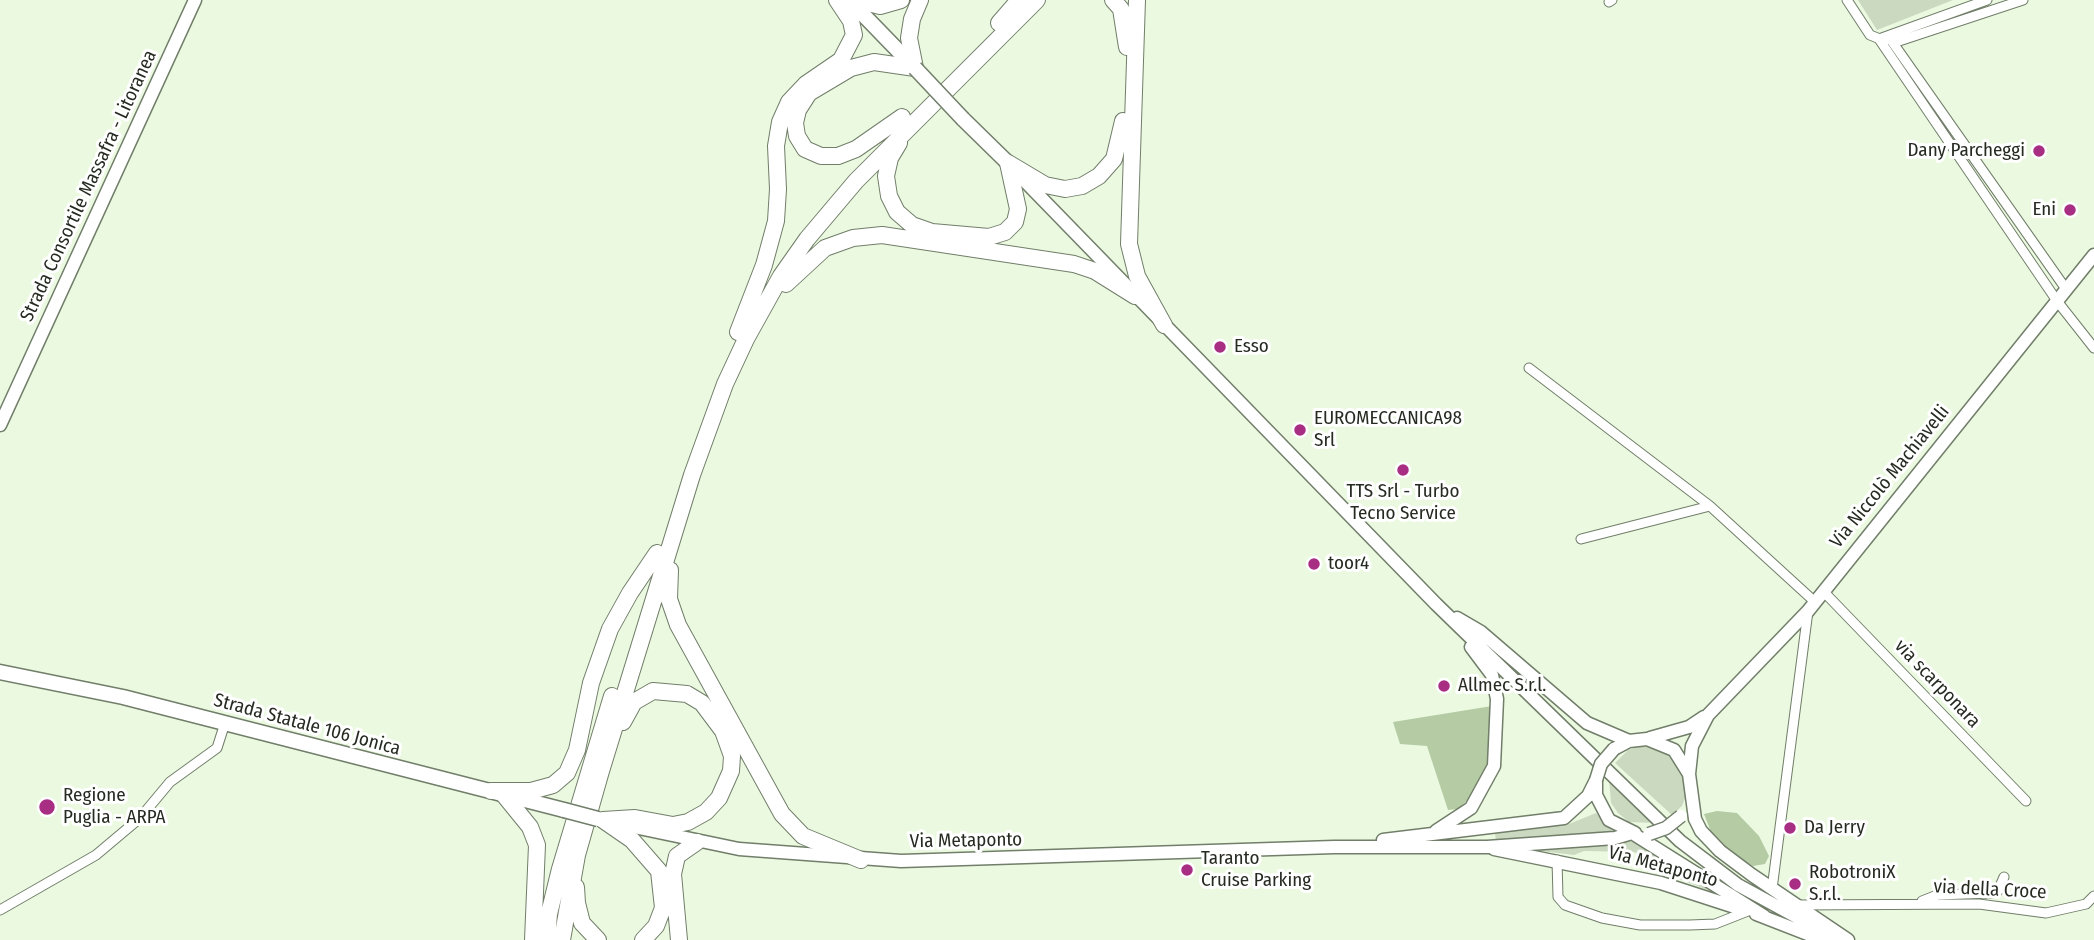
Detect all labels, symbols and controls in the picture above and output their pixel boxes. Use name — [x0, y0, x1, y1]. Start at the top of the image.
street label: Strada Consortile Massafra - Litoranea — [16, 47, 162, 325]
place label: Dany Parcheggi — [1907, 140, 2025, 162]
marker: Dany Parcheggi — [2031, 143, 2047, 159]
place label: Eni — [2032, 199, 2056, 221]
marker: Eni — [2062, 202, 2078, 218]
place label: Esso — [1234, 336, 1269, 358]
marker: Esso — [1212, 339, 1228, 355]
street label: Via Niccolò Machiavelli — [1825, 401, 1955, 553]
place label: EUROMECCANICA98 Srl — [1314, 408, 1462, 452]
marker: EUROMECCANICA98 Srl — [1292, 422, 1308, 438]
marker: TTS Srl - Turbo Tecno Service — [1395, 462, 1411, 478]
place label: TTS Srl - Turbo Tecno Service — [1347, 481, 1459, 525]
place label: toor4 — [1328, 553, 1369, 575]
marker: toor4 — [1306, 556, 1322, 572]
street label: via scarponara — [1889, 635, 1985, 733]
place label: Allmec S.r.l. — [1458, 675, 1546, 697]
marker: Allmec S.r.l. — [1436, 678, 1452, 694]
street label: Strada Statale 106 Jonica — [211, 689, 403, 761]
place label: Regione Puglia - ARPA — [63, 785, 166, 829]
marker: Regione Puglia - ARPA — [37, 797, 57, 817]
place label: Da Jerry — [1804, 817, 1865, 839]
marker: Da Jerry — [1782, 820, 1798, 836]
street label: Via Metaponto — [910, 829, 1022, 853]
street label: Via Metaponto — [1606, 841, 1720, 893]
place label: Taranto Cruise Parking — [1201, 848, 1311, 892]
marker: Taranto Cruise Parking — [1179, 862, 1195, 878]
place label: RobotroniX S.r.l. — [1809, 862, 1896, 906]
marker: RobotroniX S.r.l. — [1787, 876, 1803, 892]
street label: via della Croce — [1933, 876, 2047, 904]

